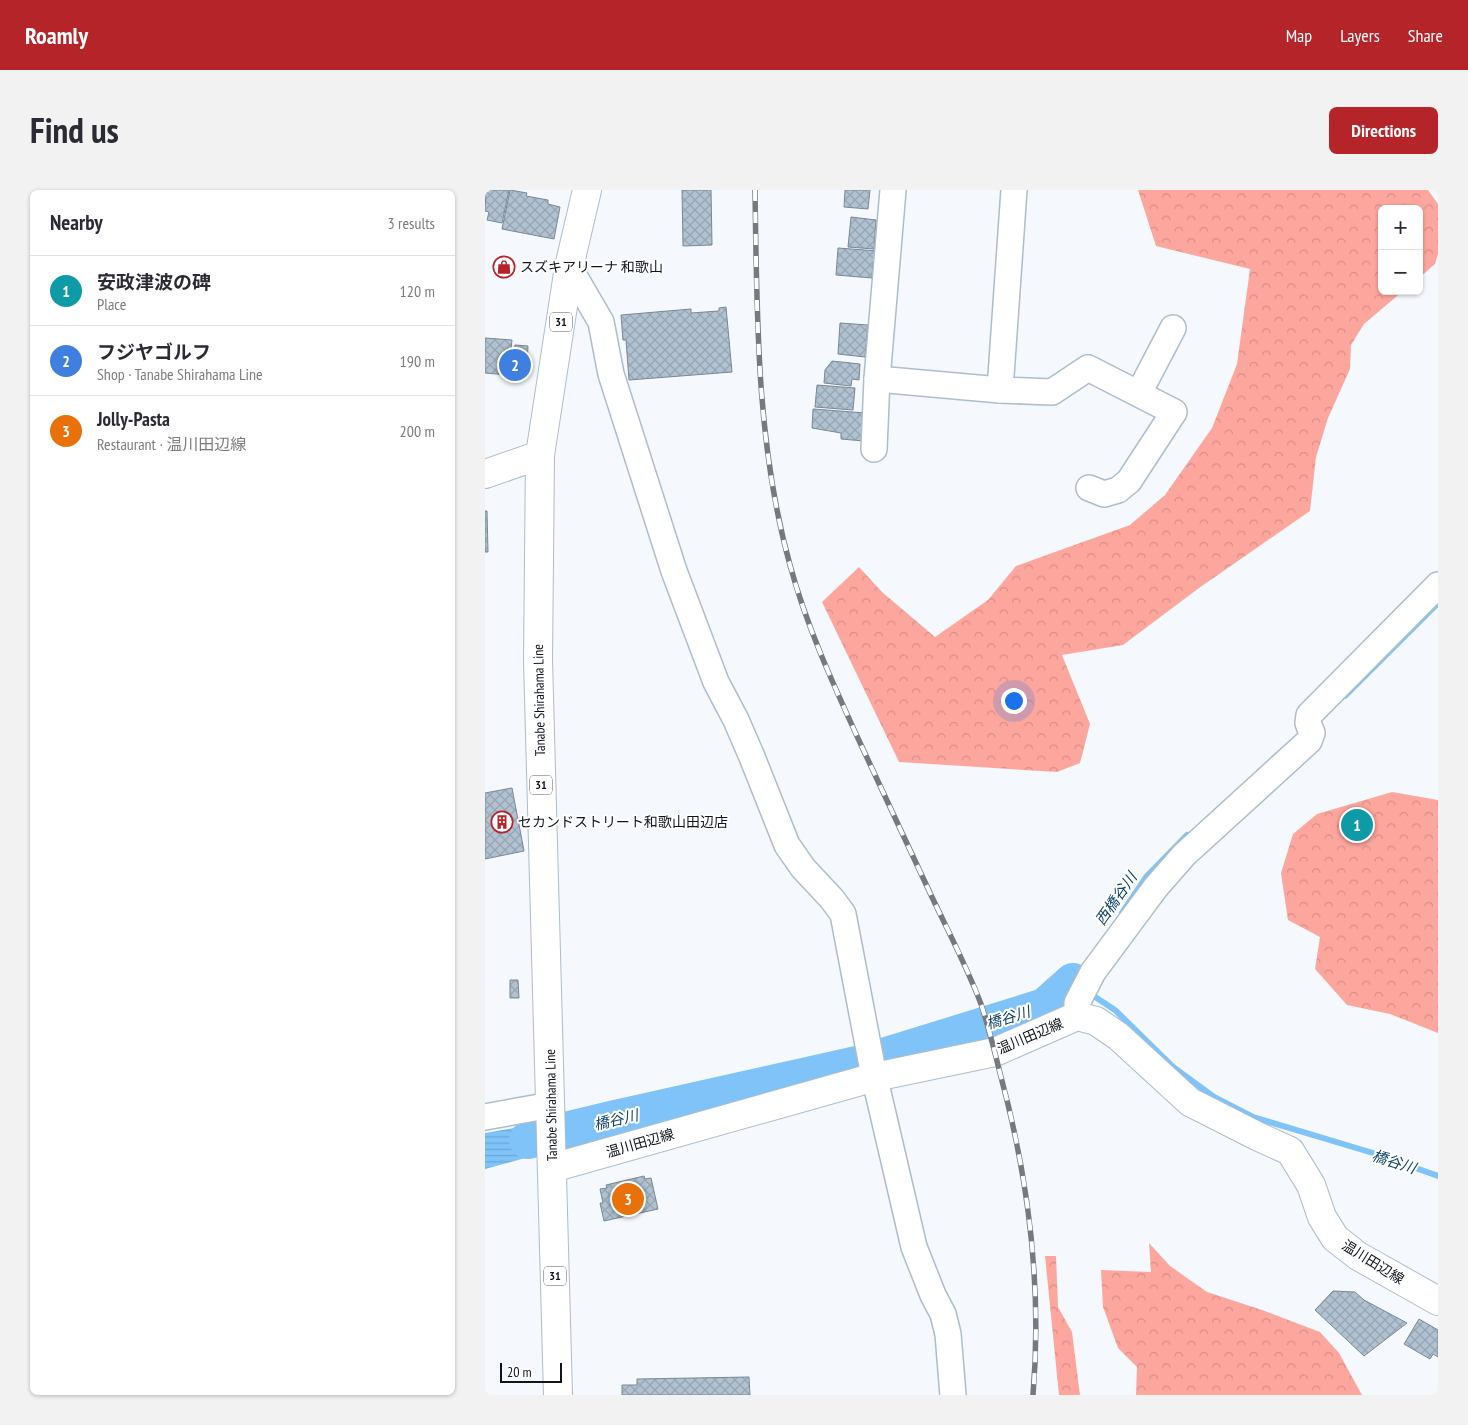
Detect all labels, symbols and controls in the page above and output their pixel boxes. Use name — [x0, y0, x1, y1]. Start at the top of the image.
text: Roamly — [25, 20, 88, 51]
text: Map — [1286, 24, 1312, 47]
text: Layers — [1340, 24, 1380, 47]
text: Share — [1408, 24, 1443, 47]
text: Find us — [30, 107, 119, 153]
button: Directions — [1329, 107, 1438, 154]
map controls — [1378, 205, 1423, 295]
button: + — [1378, 205, 1423, 250]
text: Nearby — [50, 209, 103, 236]
text: 3 results — [388, 213, 435, 233]
button: − — [1378, 250, 1423, 295]
shop icon: スズキアリーナ 和歌山 — [492, 255, 516, 279]
place label: スズキアリーナ 和歌山 — [520, 258, 663, 276]
text: 安政津波の碑 — [97, 270, 211, 294]
text: 1 — [62, 281, 70, 301]
text: 120 m — [400, 281, 435, 301]
text: Place — [97, 294, 126, 314]
road number: 31 — [550, 312, 572, 332]
text: フジヤゴルフ — [97, 340, 211, 364]
pin: 2 — [499, 346, 531, 384]
text: 2 — [62, 351, 70, 371]
text: 190 m — [400, 351, 435, 371]
text: Shop · Tanabe Shirahama Line — [97, 364, 263, 384]
text: Jolly-Pasta — [97, 407, 170, 431]
text: 3 — [62, 421, 70, 441]
text: 200 m — [400, 421, 435, 441]
text: Restaurant · 温川田辺線 — [97, 434, 246, 454]
street label: Tanabe Shirahama Line — [529, 644, 549, 756]
your location — [1001, 688, 1027, 714]
road number: 31 — [530, 776, 552, 794]
pin: 1 — [1341, 806, 1373, 844]
building icon: セカンドストリート和歌山田辺店 — [490, 810, 514, 834]
place label: セカンドストリート和歌山田辺店 — [518, 813, 728, 831]
water label: 西橋谷川 — [1091, 867, 1142, 929]
water label: 橋谷川 — [984, 1001, 1034, 1033]
street label: 温川田辺線 — [994, 1014, 1066, 1058]
street label: Tanabe Shirahama Line — [541, 1049, 561, 1161]
water label: 橋谷川 — [592, 1105, 642, 1134]
street label: 温川田辺線 — [604, 1125, 676, 1161]
water label: 橋谷川 — [1370, 1146, 1420, 1178]
pin: 3 — [612, 1180, 644, 1218]
street label: 温川田辺線 — [1339, 1236, 1407, 1288]
road number: 31 — [544, 1266, 566, 1286]
scale bar — [500, 1360, 563, 1383]
text: 20 m — [507, 1363, 532, 1381]

